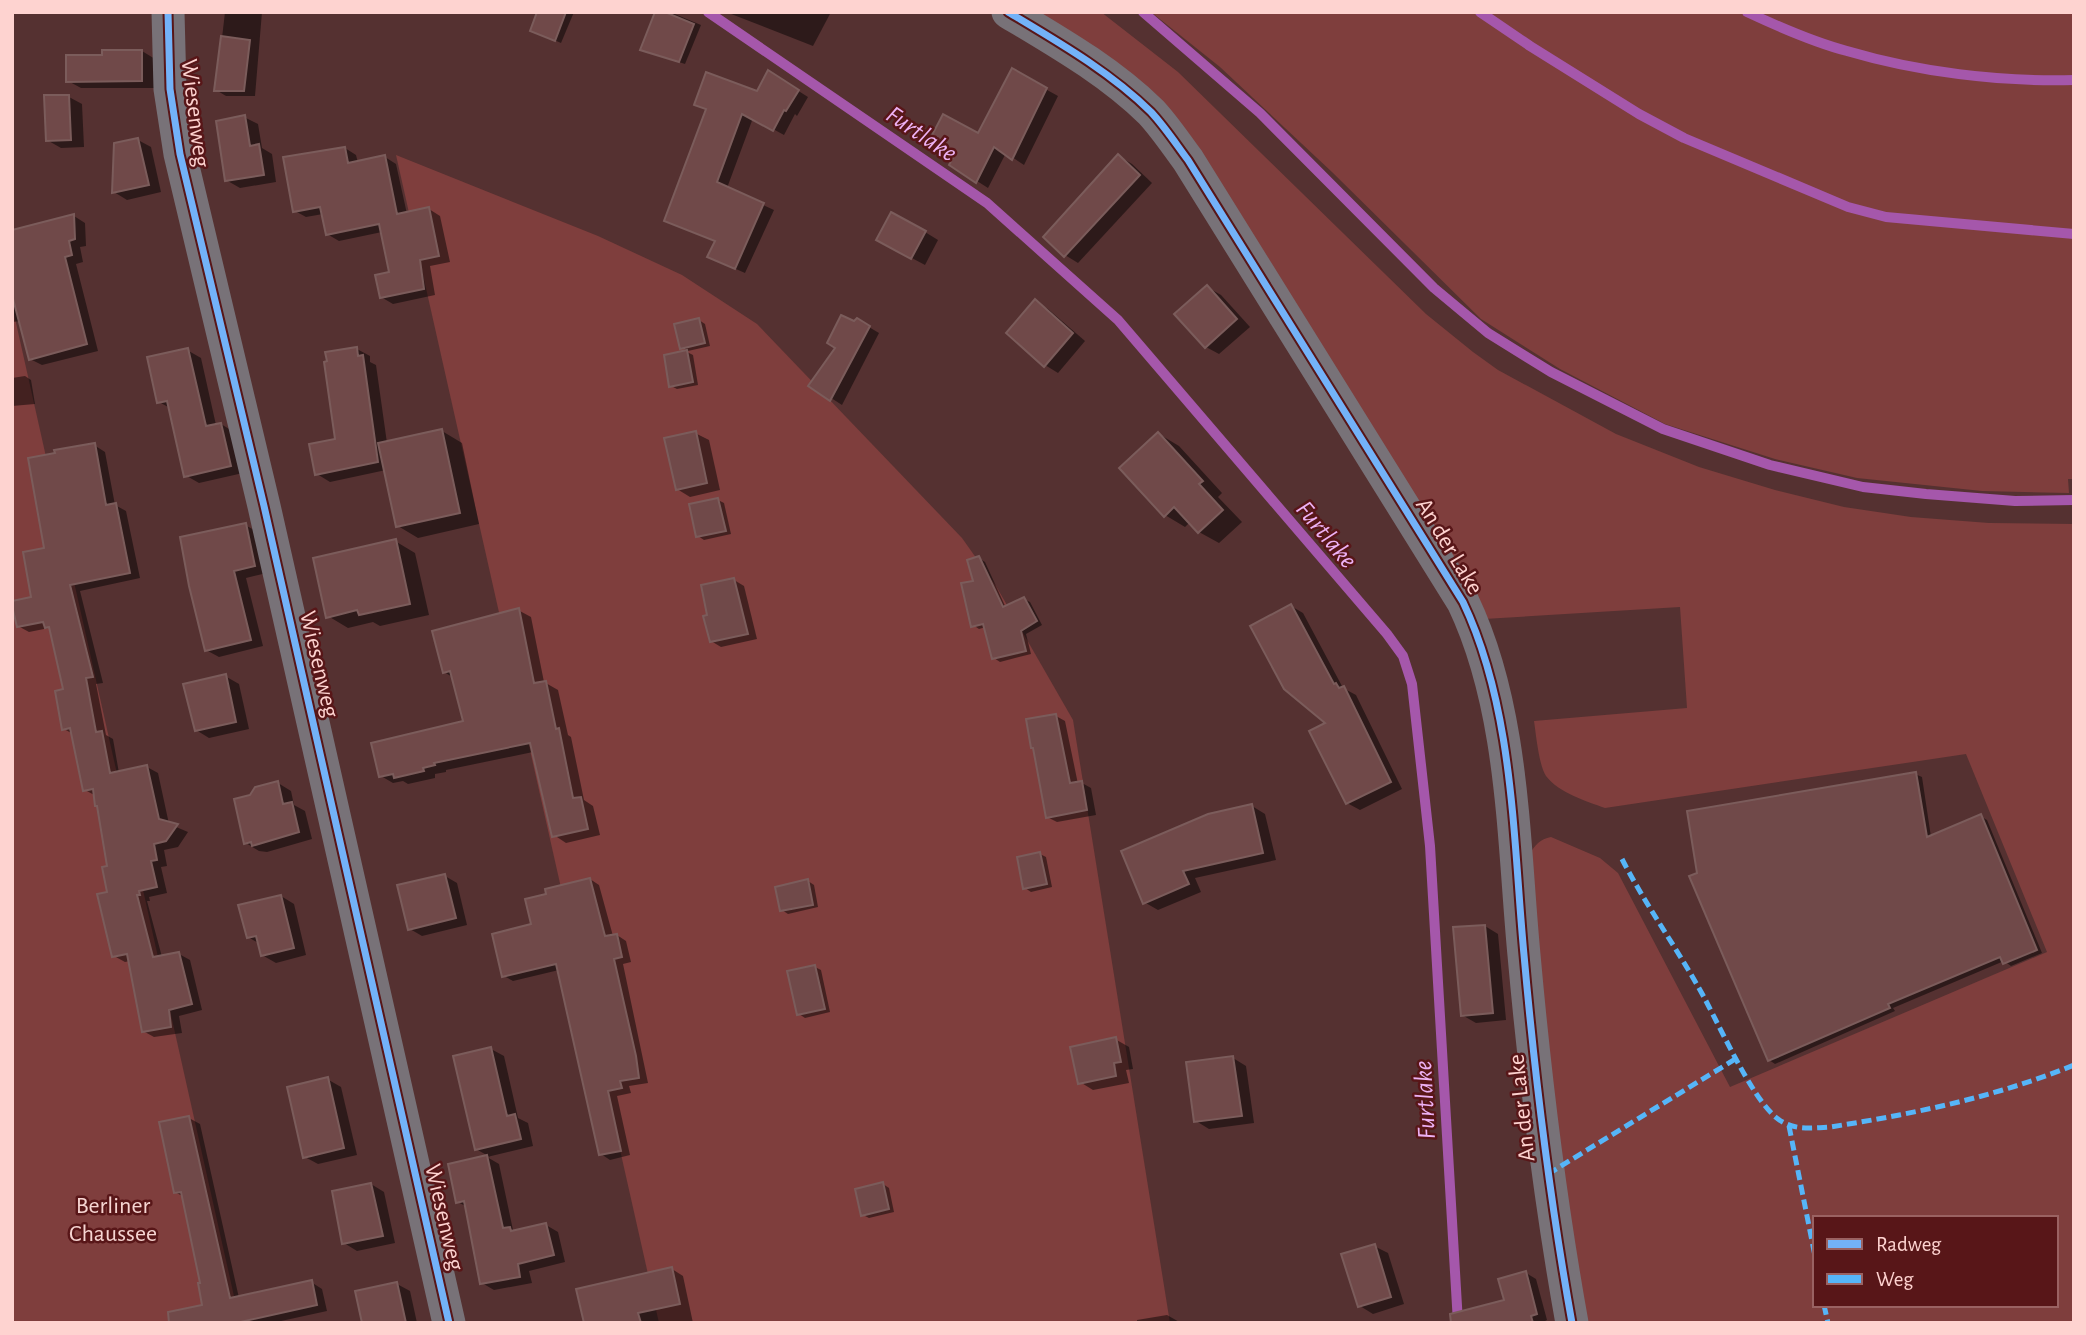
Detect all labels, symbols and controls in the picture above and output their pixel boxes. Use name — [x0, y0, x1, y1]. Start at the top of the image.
street label: Wiesenweg — [176, 58, 214, 169]
water label: Furtlake — [881, 101, 962, 167]
street label: An der Lake — [1411, 494, 1487, 599]
water label: Furtlake — [1291, 496, 1362, 573]
street label: Wiesenweg — [295, 609, 343, 720]
street label: An der Lake — [1504, 1053, 1540, 1163]
water label: Furtlake — [1410, 1060, 1440, 1140]
street label: Wiesenweg — [420, 1162, 468, 1273]
park label: Berliner Chaussee — [69, 1194, 157, 1246]
legend — [1813, 1216, 2058, 1307]
text: Radweg — [1876, 1234, 1942, 1255]
text: Weg — [1876, 1269, 1914, 1290]

